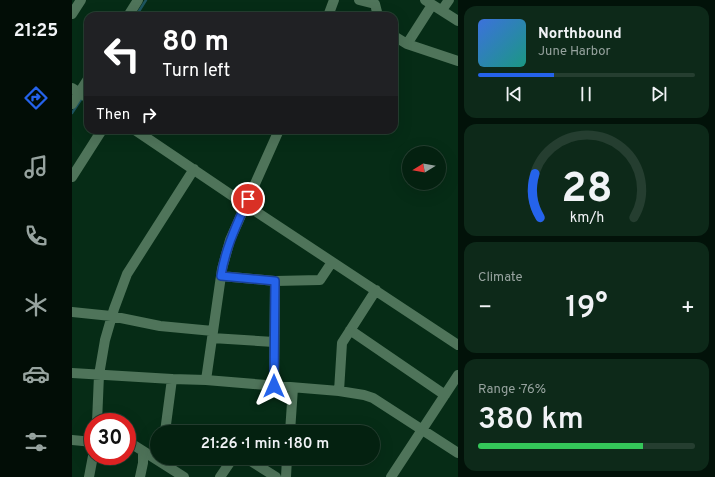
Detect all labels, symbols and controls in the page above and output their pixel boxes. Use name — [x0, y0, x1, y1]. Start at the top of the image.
text: 21:25 — [14, 20, 58, 43]
text: 80 m — [162, 25, 229, 61]
text: Northbound — [538, 25, 622, 44]
icon: left — [96, 28, 148, 80]
text: June Harbor — [538, 44, 611, 60]
text: Turn left — [162, 60, 230, 83]
icon: previous — [503, 83, 525, 105]
icon: pause — [575, 83, 597, 105]
icon: next — [648, 83, 670, 105]
icon: directions — [22, 84, 50, 112]
icon: right — [138, 104, 160, 126]
text: Then — [96, 106, 130, 125]
north arrow — [402, 146, 446, 190]
map controls — [402, 146, 446, 190]
icon: music — [22, 153, 50, 181]
text: 28 — [561, 163, 612, 216]
pin — [231, 182, 265, 216]
icon: arrive — [237, 188, 259, 210]
text: km/h — [569, 208, 604, 226]
icon: phone — [22, 222, 50, 250]
text: Climate — [478, 270, 523, 286]
text: 19° — [565, 290, 608, 327]
icon: climate — [22, 291, 50, 319]
text: − — [478, 295, 492, 322]
text: + — [681, 295, 695, 322]
icon: car — [22, 360, 50, 388]
position arrow — [253, 365, 295, 407]
text: Range · 76% — [478, 382, 546, 398]
text: 380 km — [478, 402, 584, 439]
speed limit sign: 30 — [84, 413, 136, 465]
icon: filters — [22, 428, 50, 456]
text: 21:26 · 1 min · 180 m — [201, 435, 329, 454]

